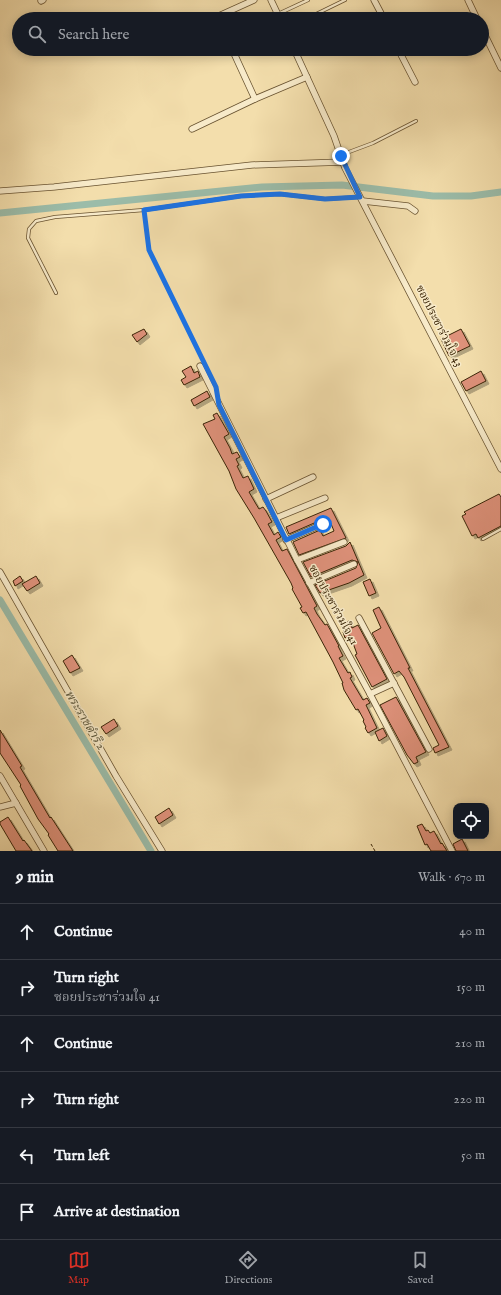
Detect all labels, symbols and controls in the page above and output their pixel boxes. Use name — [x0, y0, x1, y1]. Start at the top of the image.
search box — [12, 12, 489, 56]
icon: search — [26, 23, 48, 45]
text: Search here — [58, 25, 129, 44]
route end — [332, 147, 350, 165]
street label: ซอยประชาร่วมใจ 43 — [412, 282, 466, 369]
route start — [314, 515, 332, 533]
street label: ซอยประชาร่วมใจ 41 — [305, 562, 362, 648]
water label: พระราชดำริ 2 — [61, 688, 109, 753]
map controls — [453, 803, 489, 839]
button: locate — [453, 803, 489, 839]
text: 9 min — [16, 867, 54, 888]
text: Walk · 670 m — [418, 869, 485, 886]
icon: ahead — [16, 921, 38, 943]
text: Continue — [54, 922, 112, 941]
text: 40 m — [459, 923, 485, 940]
text: Turn right — [54, 968, 119, 987]
icon: right — [16, 977, 38, 999]
text: 150 m — [456, 979, 485, 996]
text: ซอยประชาร่วมใจ 41 — [54, 989, 160, 1006]
icon: ahead — [16, 1033, 38, 1055]
text: Continue — [54, 1034, 112, 1053]
text: 210 m — [455, 1035, 485, 1052]
icon: right — [16, 1089, 38, 1111]
text: Turn right — [54, 1090, 119, 1109]
text: 220 m — [454, 1091, 485, 1108]
icon: left — [16, 1145, 38, 1167]
text: Turn left — [54, 1146, 110, 1165]
text: 50 m — [461, 1147, 485, 1164]
icon: arrive — [16, 1201, 38, 1223]
text: Arrive at destination — [54, 1202, 180, 1221]
tab: Map — [68, 1249, 90, 1287]
tab: Directions — [225, 1249, 272, 1287]
tab: Saved — [407, 1249, 433, 1287]

